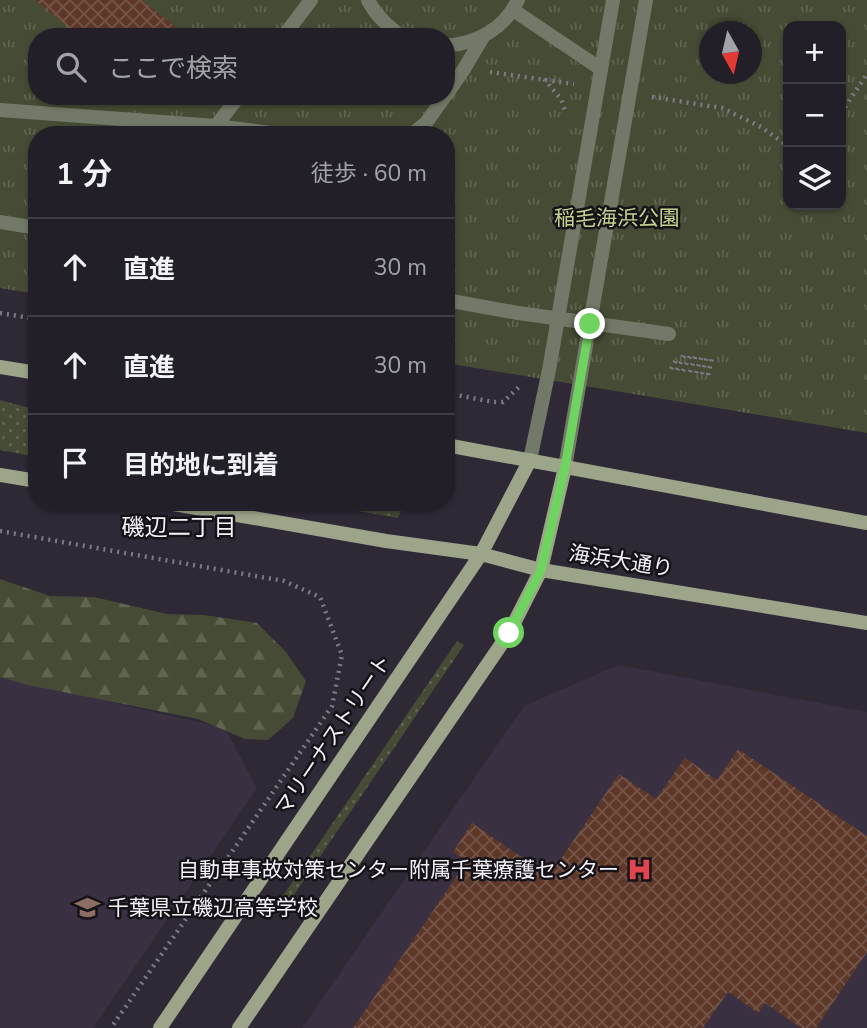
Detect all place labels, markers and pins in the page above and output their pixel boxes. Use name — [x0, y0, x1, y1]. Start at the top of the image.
place label: 自動車事故対策センター附属千葉療護センター — [178, 856, 619, 884]
hospital icon: 自動車事故対策センター附属千葉療護センター — [625, 856, 653, 884]
school or university icon: 千葉県立磯辺高等学校 — [74, 894, 102, 922]
place label: 千葉県立磯辺高等学校 — [108, 894, 318, 922]

